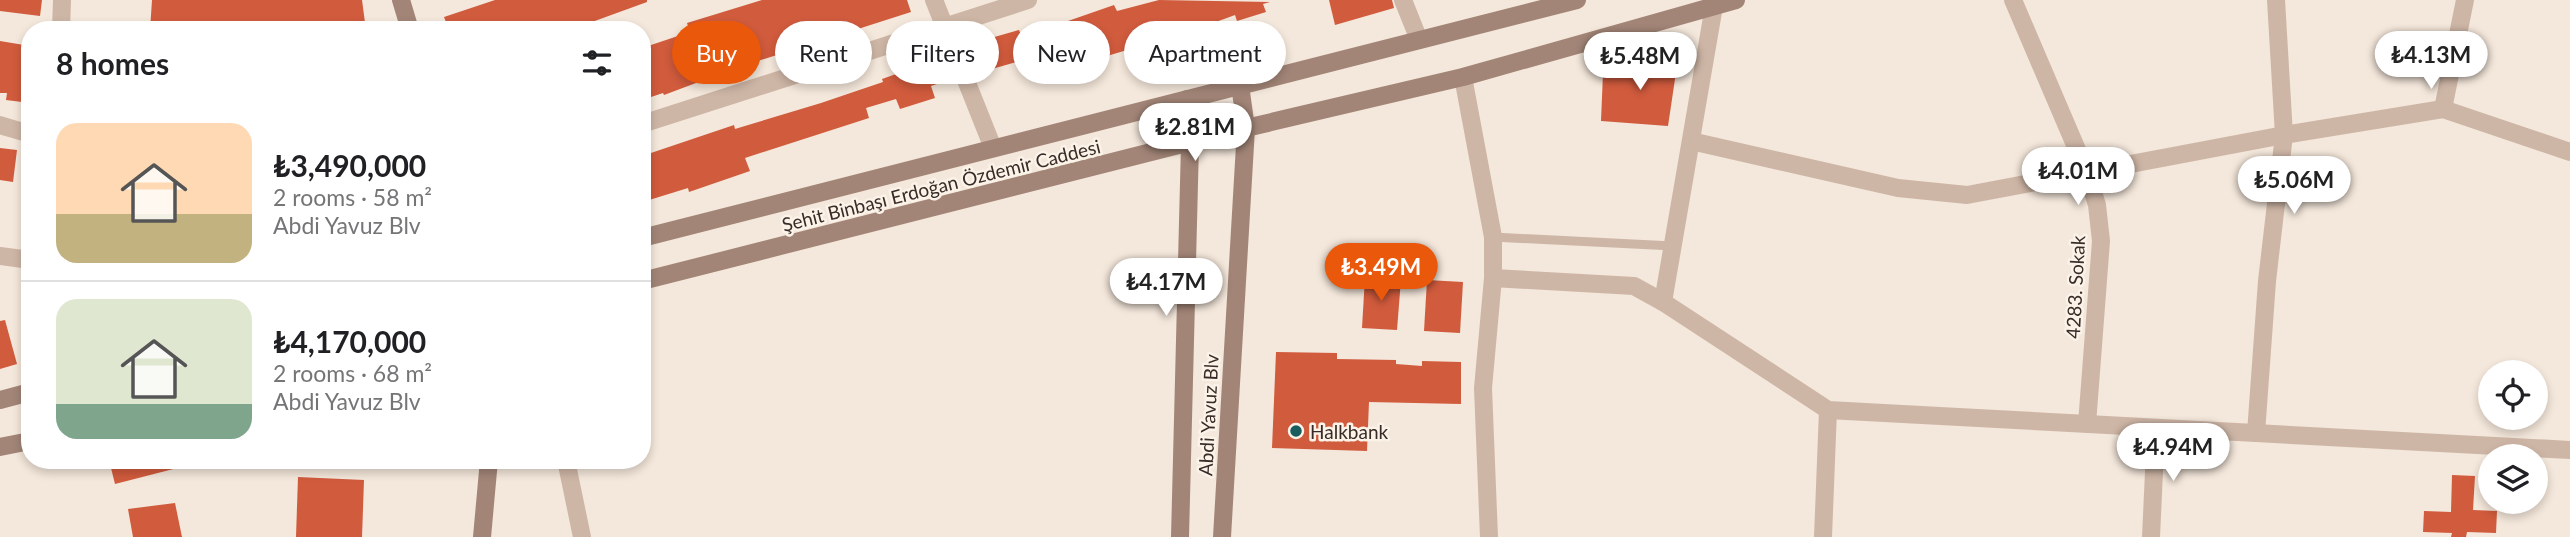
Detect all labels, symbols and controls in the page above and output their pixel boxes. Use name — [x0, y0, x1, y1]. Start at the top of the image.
chip: Buy — [672, 21, 761, 84]
chip: Rent — [775, 21, 872, 84]
chip: Filters — [886, 21, 999, 84]
chip: New — [1013, 21, 1110, 84]
chip: Apartment — [1124, 21, 1286, 84]
pin: ₺5.48M — [1583, 32, 1697, 92]
pin: ₺4.13M — [2374, 32, 2488, 91]
text: ₺4.13M — [2391, 40, 2471, 68]
text: ₺5.48M — [1600, 41, 1680, 69]
icon: filters — [578, 44, 616, 82]
text: 8 homes — [56, 45, 169, 81]
pin: ₺2.81M — [1138, 104, 1252, 163]
text: ₺2.81M — [1155, 112, 1235, 140]
street label: Şehit Binbaşı Erdoğan Özdemir Caddesi — [779, 134, 1103, 236]
text: ₺3,490,000 — [273, 147, 426, 183]
pin: ₺4.01M — [2021, 148, 2135, 207]
icon: home — [112, 151, 196, 235]
text: ₺4.01M — [2038, 156, 2118, 184]
pin: ₺5.06M — [2237, 156, 2351, 216]
text: ₺5.06M — [2254, 165, 2334, 193]
text: 2 rooms · 58 m² — [273, 183, 432, 211]
text: Abdi Yavuz Blv — [273, 211, 421, 239]
street label: 4283. Sokak — [2061, 235, 2089, 339]
pin: ₺3.49M — [1324, 244, 1438, 303]
text: ₺3.49M — [1341, 252, 1421, 280]
pin: ₺4.17M — [1109, 258, 1223, 318]
text: ₺4.17M — [1126, 267, 1206, 295]
text: ₺4,170,000 — [273, 323, 426, 359]
icon: home — [112, 327, 196, 411]
street label: Abdi Yavuz Blv — [1193, 353, 1223, 477]
text: 2 rooms · 68 m² — [273, 359, 432, 387]
map controls — [2478, 360, 2548, 514]
button: locate — [2478, 360, 2548, 430]
text: Abdi Yavuz Blv — [273, 387, 421, 415]
place label: Halkbank — [1310, 420, 1388, 443]
marker: Halkbank — [1288, 423, 1304, 439]
pin: ₺4.94M — [2116, 424, 2230, 483]
text: ₺4.94M — [2133, 432, 2213, 460]
button: layers — [2478, 444, 2548, 514]

